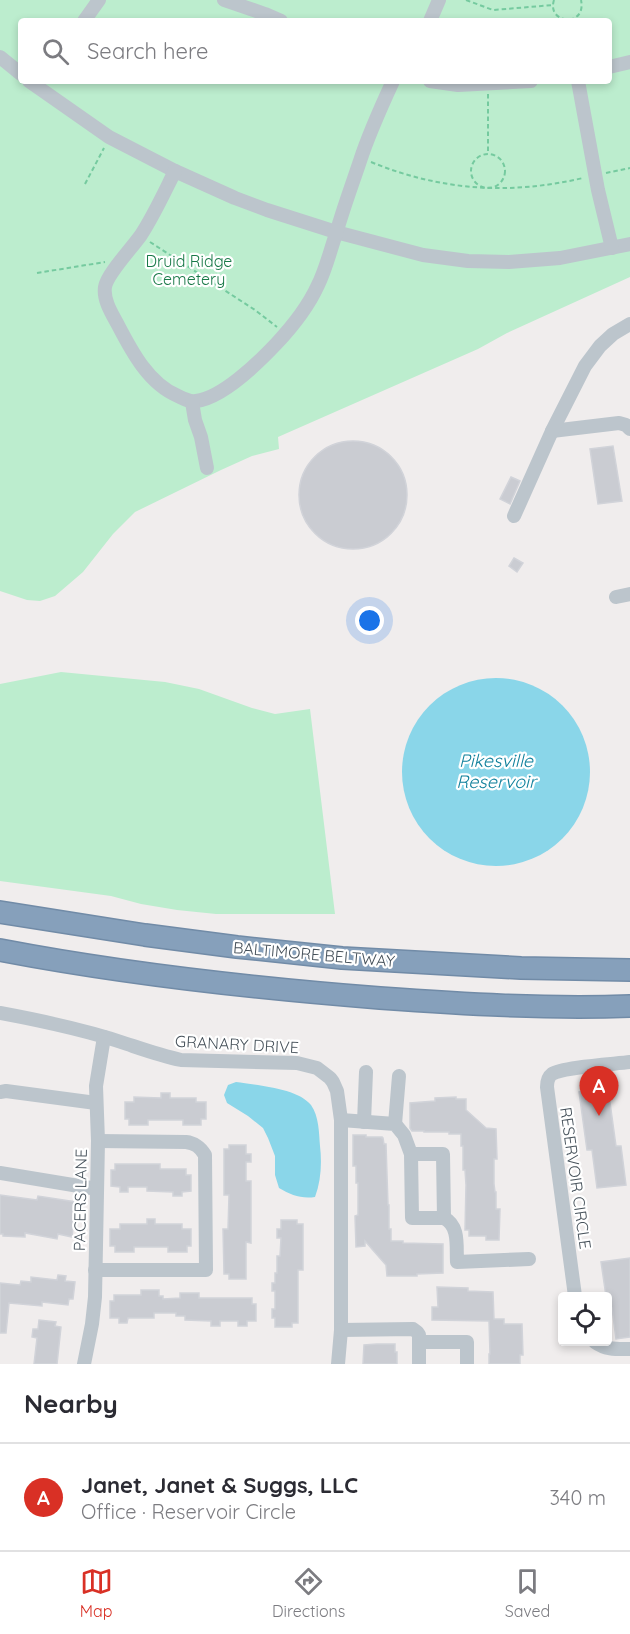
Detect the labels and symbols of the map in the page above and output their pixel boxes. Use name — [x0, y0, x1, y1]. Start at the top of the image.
park label: Druid Ridge Cemetery — [146, 251, 232, 289]
your location — [355, 606, 384, 635]
water label: Pikesville Reservoir — [456, 749, 538, 793]
street label: BALTIMORE BELTWAY — [232, 937, 396, 971]
street label: GRANARY DRIVE — [175, 1031, 299, 1057]
pin: A — [580, 1066, 618, 1116]
street label: RESERVOIR CIRCLE — [556, 1106, 596, 1250]
street label: PACERS LANE — [69, 1149, 91, 1251]

